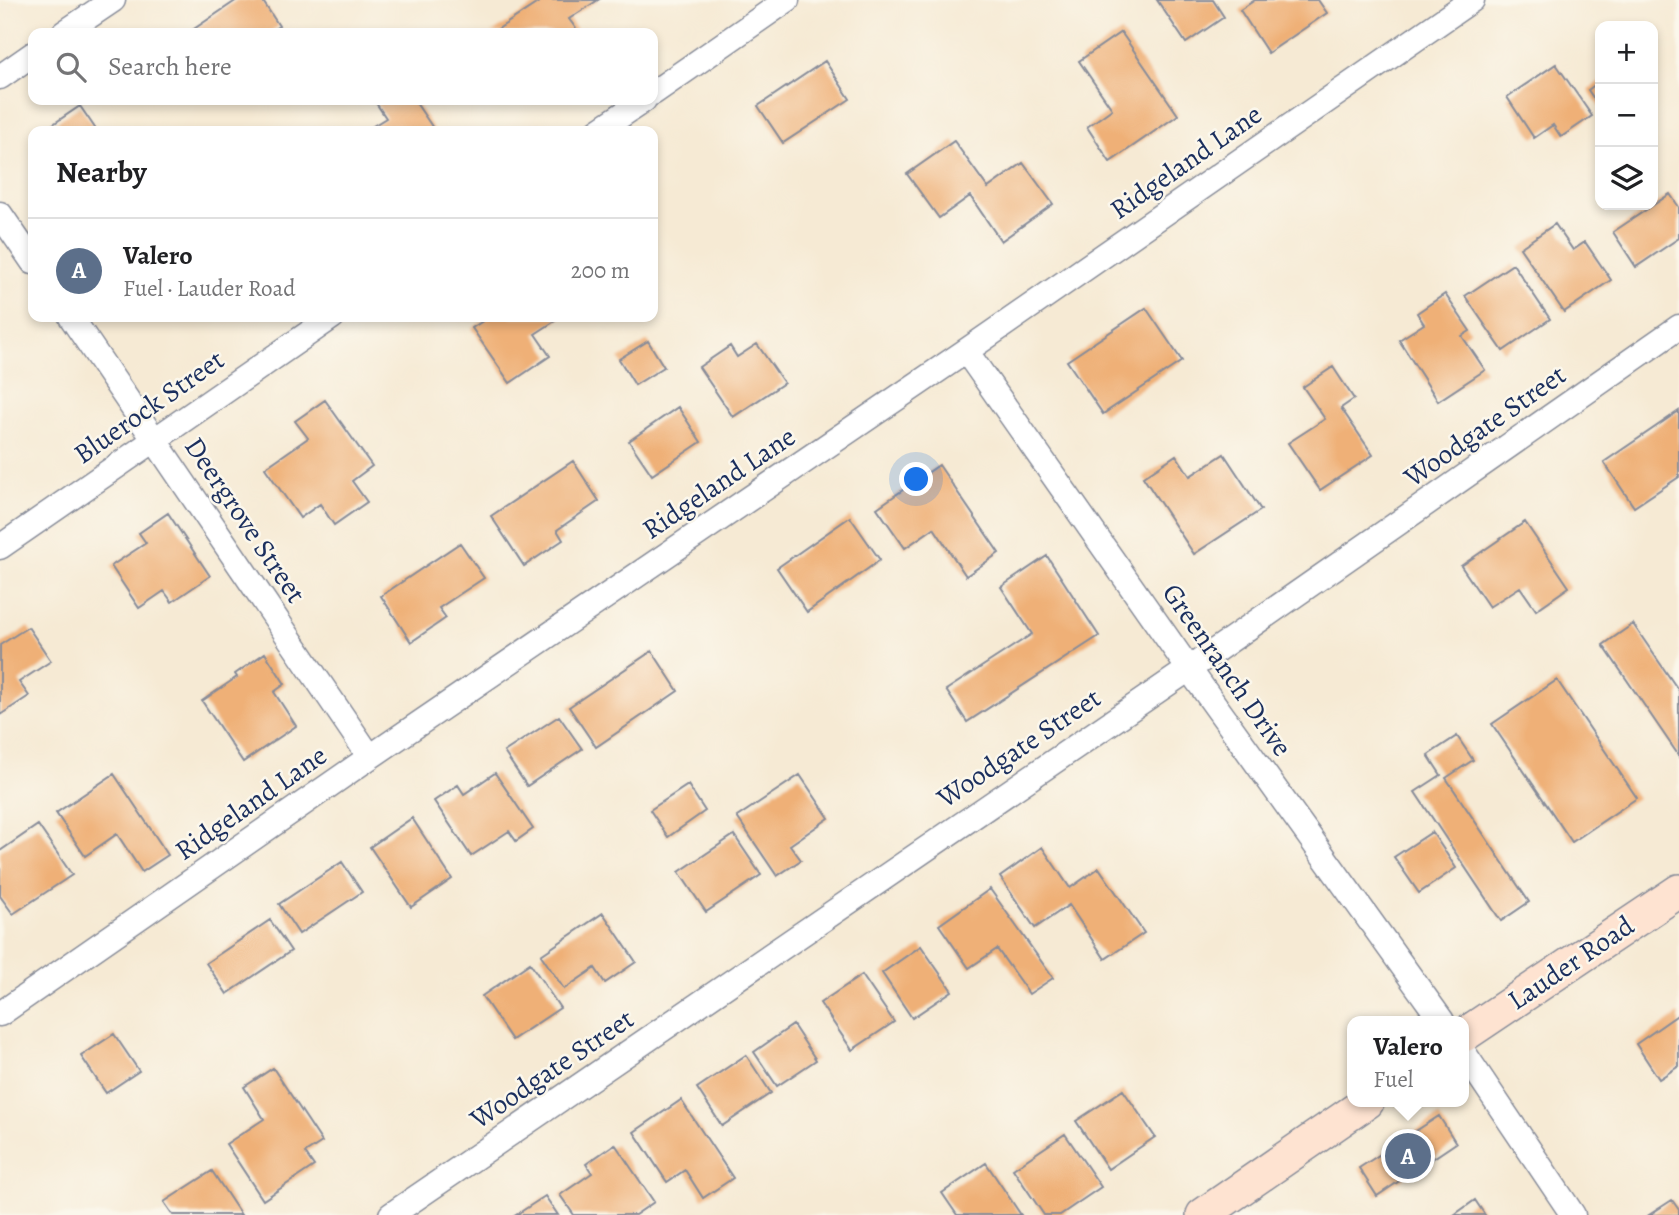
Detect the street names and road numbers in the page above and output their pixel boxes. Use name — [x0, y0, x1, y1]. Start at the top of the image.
street label: Ridgeland Lane — [1102, 96, 1270, 228]
street label: Bluerock Street — [66, 341, 232, 473]
street label: Woodgate Street — [1396, 356, 1574, 497]
street label: Ridgeland Lane — [635, 418, 803, 548]
street label: Deergrove Street — [175, 430, 315, 610]
street label: Greenranch Drive — [1153, 576, 1301, 764]
street label: Woodgate Street — [929, 679, 1108, 817]
street label: Ridgeland Lane — [167, 737, 335, 869]
street label: Lauder Road — [1500, 906, 1642, 1019]
street label: Woodgate Street — [462, 1000, 641, 1138]

